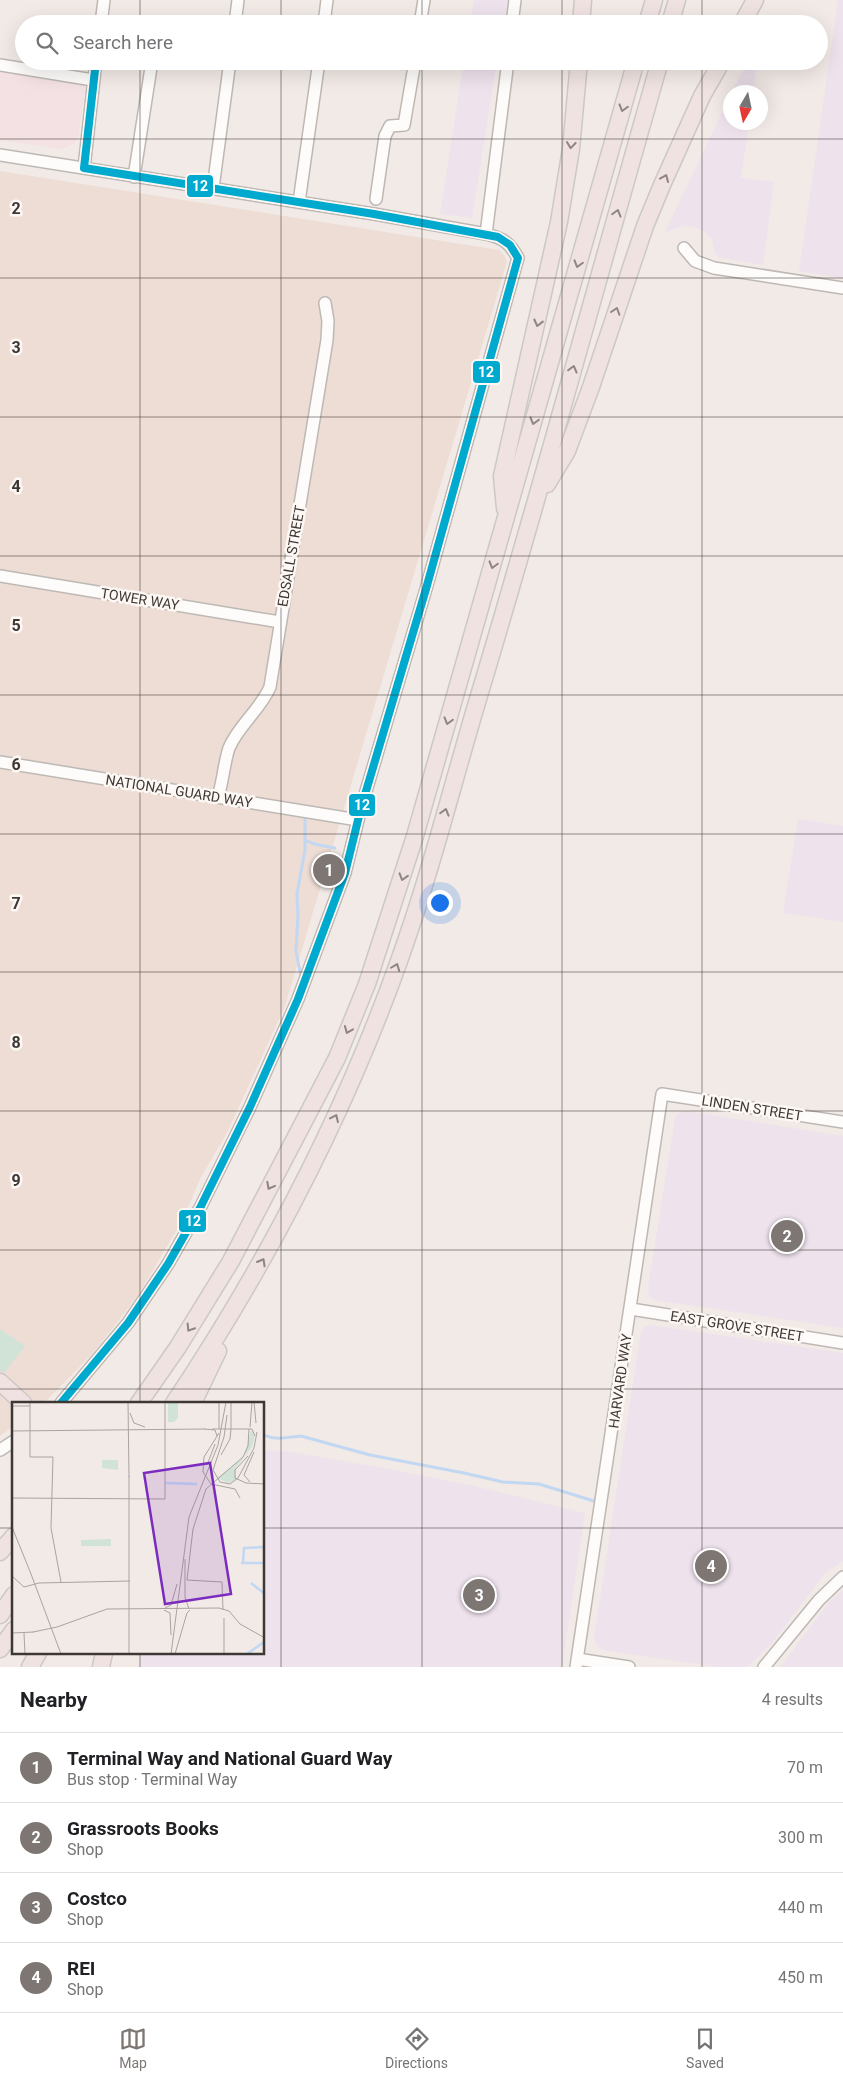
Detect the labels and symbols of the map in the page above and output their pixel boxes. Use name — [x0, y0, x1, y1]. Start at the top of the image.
north arrow — [723, 85, 768, 130]
one-way arrow — [619, 104, 629, 112]
one-way arrow — [566, 141, 577, 149]
line badge: 12 — [186, 174, 214, 198]
one-way arrow — [658, 174, 669, 183]
text: 12 — [192, 178, 208, 194]
text: 2 — [11, 199, 21, 218]
one-way arrow — [611, 209, 621, 217]
one-way arrow — [574, 260, 584, 268]
one-way arrow — [610, 307, 620, 316]
one-way arrow — [533, 319, 544, 328]
text: 3 — [11, 338, 21, 357]
line badge: 12 — [472, 360, 501, 384]
text: 12 — [478, 364, 494, 380]
one-way arrow — [567, 366, 577, 374]
one-way arrow — [529, 416, 539, 424]
text: 4 — [11, 477, 21, 496]
street label: EDSALL STREET — [274, 503, 308, 608]
one-way arrow — [488, 560, 498, 569]
street label: TOWER WAY — [100, 585, 181, 613]
text: 5 — [11, 616, 21, 635]
one-way arrow — [443, 717, 454, 726]
text: 6 — [11, 755, 21, 774]
street label: NATIONAL GUARD WAY — [104, 771, 254, 811]
line badge: 12 — [348, 793, 376, 817]
text: 12 — [354, 797, 370, 813]
one-way arrow — [440, 809, 450, 817]
pin: 1 — [313, 851, 345, 889]
one-way arrow — [398, 873, 408, 881]
your location — [427, 890, 453, 916]
text: 7 — [11, 894, 21, 913]
one-way arrow — [390, 963, 400, 972]
one-way arrow — [344, 1025, 355, 1034]
text: 8 — [11, 1033, 21, 1052]
street label: LINDEN STREET — [701, 1092, 804, 1124]
one-way arrow — [329, 1114, 339, 1123]
text: 9 — [11, 1171, 21, 1190]
one-way arrow — [266, 1181, 276, 1190]
line badge: 12 — [178, 1209, 207, 1233]
text: 12 — [185, 1213, 201, 1229]
pin: 2 — [771, 1217, 803, 1255]
one-way arrow — [255, 1259, 265, 1268]
street label: EAST GROVE STREET — [669, 1308, 805, 1345]
one-way arrow — [186, 1322, 196, 1331]
street label: HARVARD WAY — [605, 1332, 635, 1429]
inset map — [12, 1402, 265, 1654]
pin: 4 — [695, 1547, 727, 1585]
pin: 3 — [463, 1576, 495, 1614]

